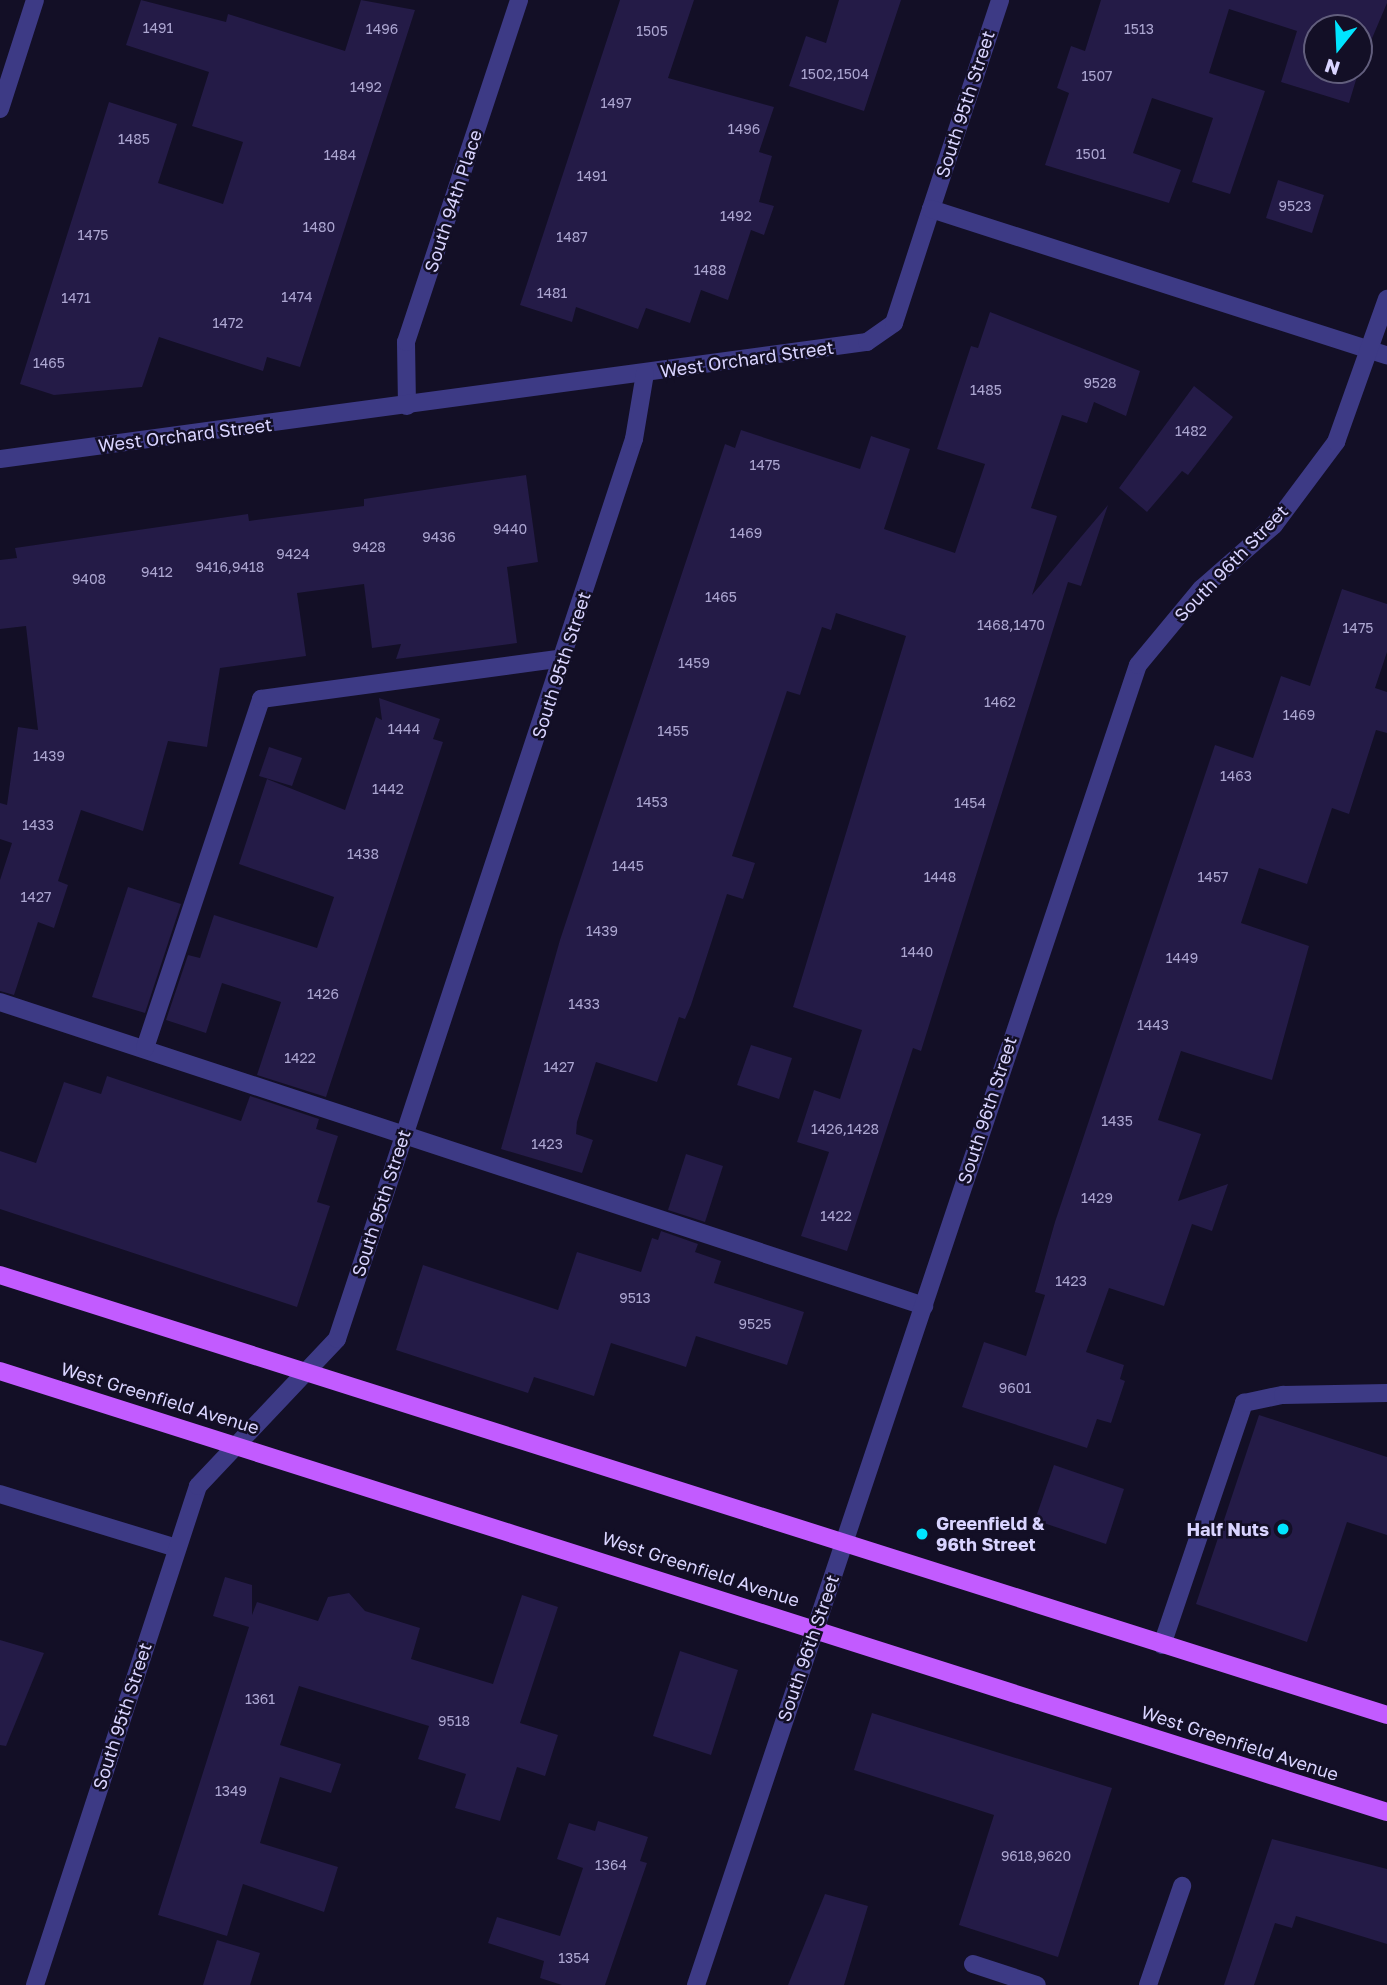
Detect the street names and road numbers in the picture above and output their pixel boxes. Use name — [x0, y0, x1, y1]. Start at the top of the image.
street label: South 95th Street — [931, 28, 999, 180]
street label: South 94th Place — [420, 127, 486, 275]
street label: West Orchard Street — [659, 336, 835, 382]
street label: West Orchard Street — [97, 414, 273, 456]
street label: South 96th Street — [1170, 500, 1292, 626]
street label: South 95th Street — [527, 589, 595, 741]
street label: South 96th Street — [953, 1034, 1021, 1186]
street label: South 95th Street — [347, 1127, 415, 1279]
street label: West Greenfield Avenue — [58, 1358, 262, 1438]
street label: West Greenfield Avenue — [600, 1527, 802, 1611]
street label: South 96th Street — [773, 1572, 843, 1724]
street label: South 95th Street — [88, 1640, 156, 1792]
street label: West Greenfield Avenue — [1139, 1701, 1341, 1785]

